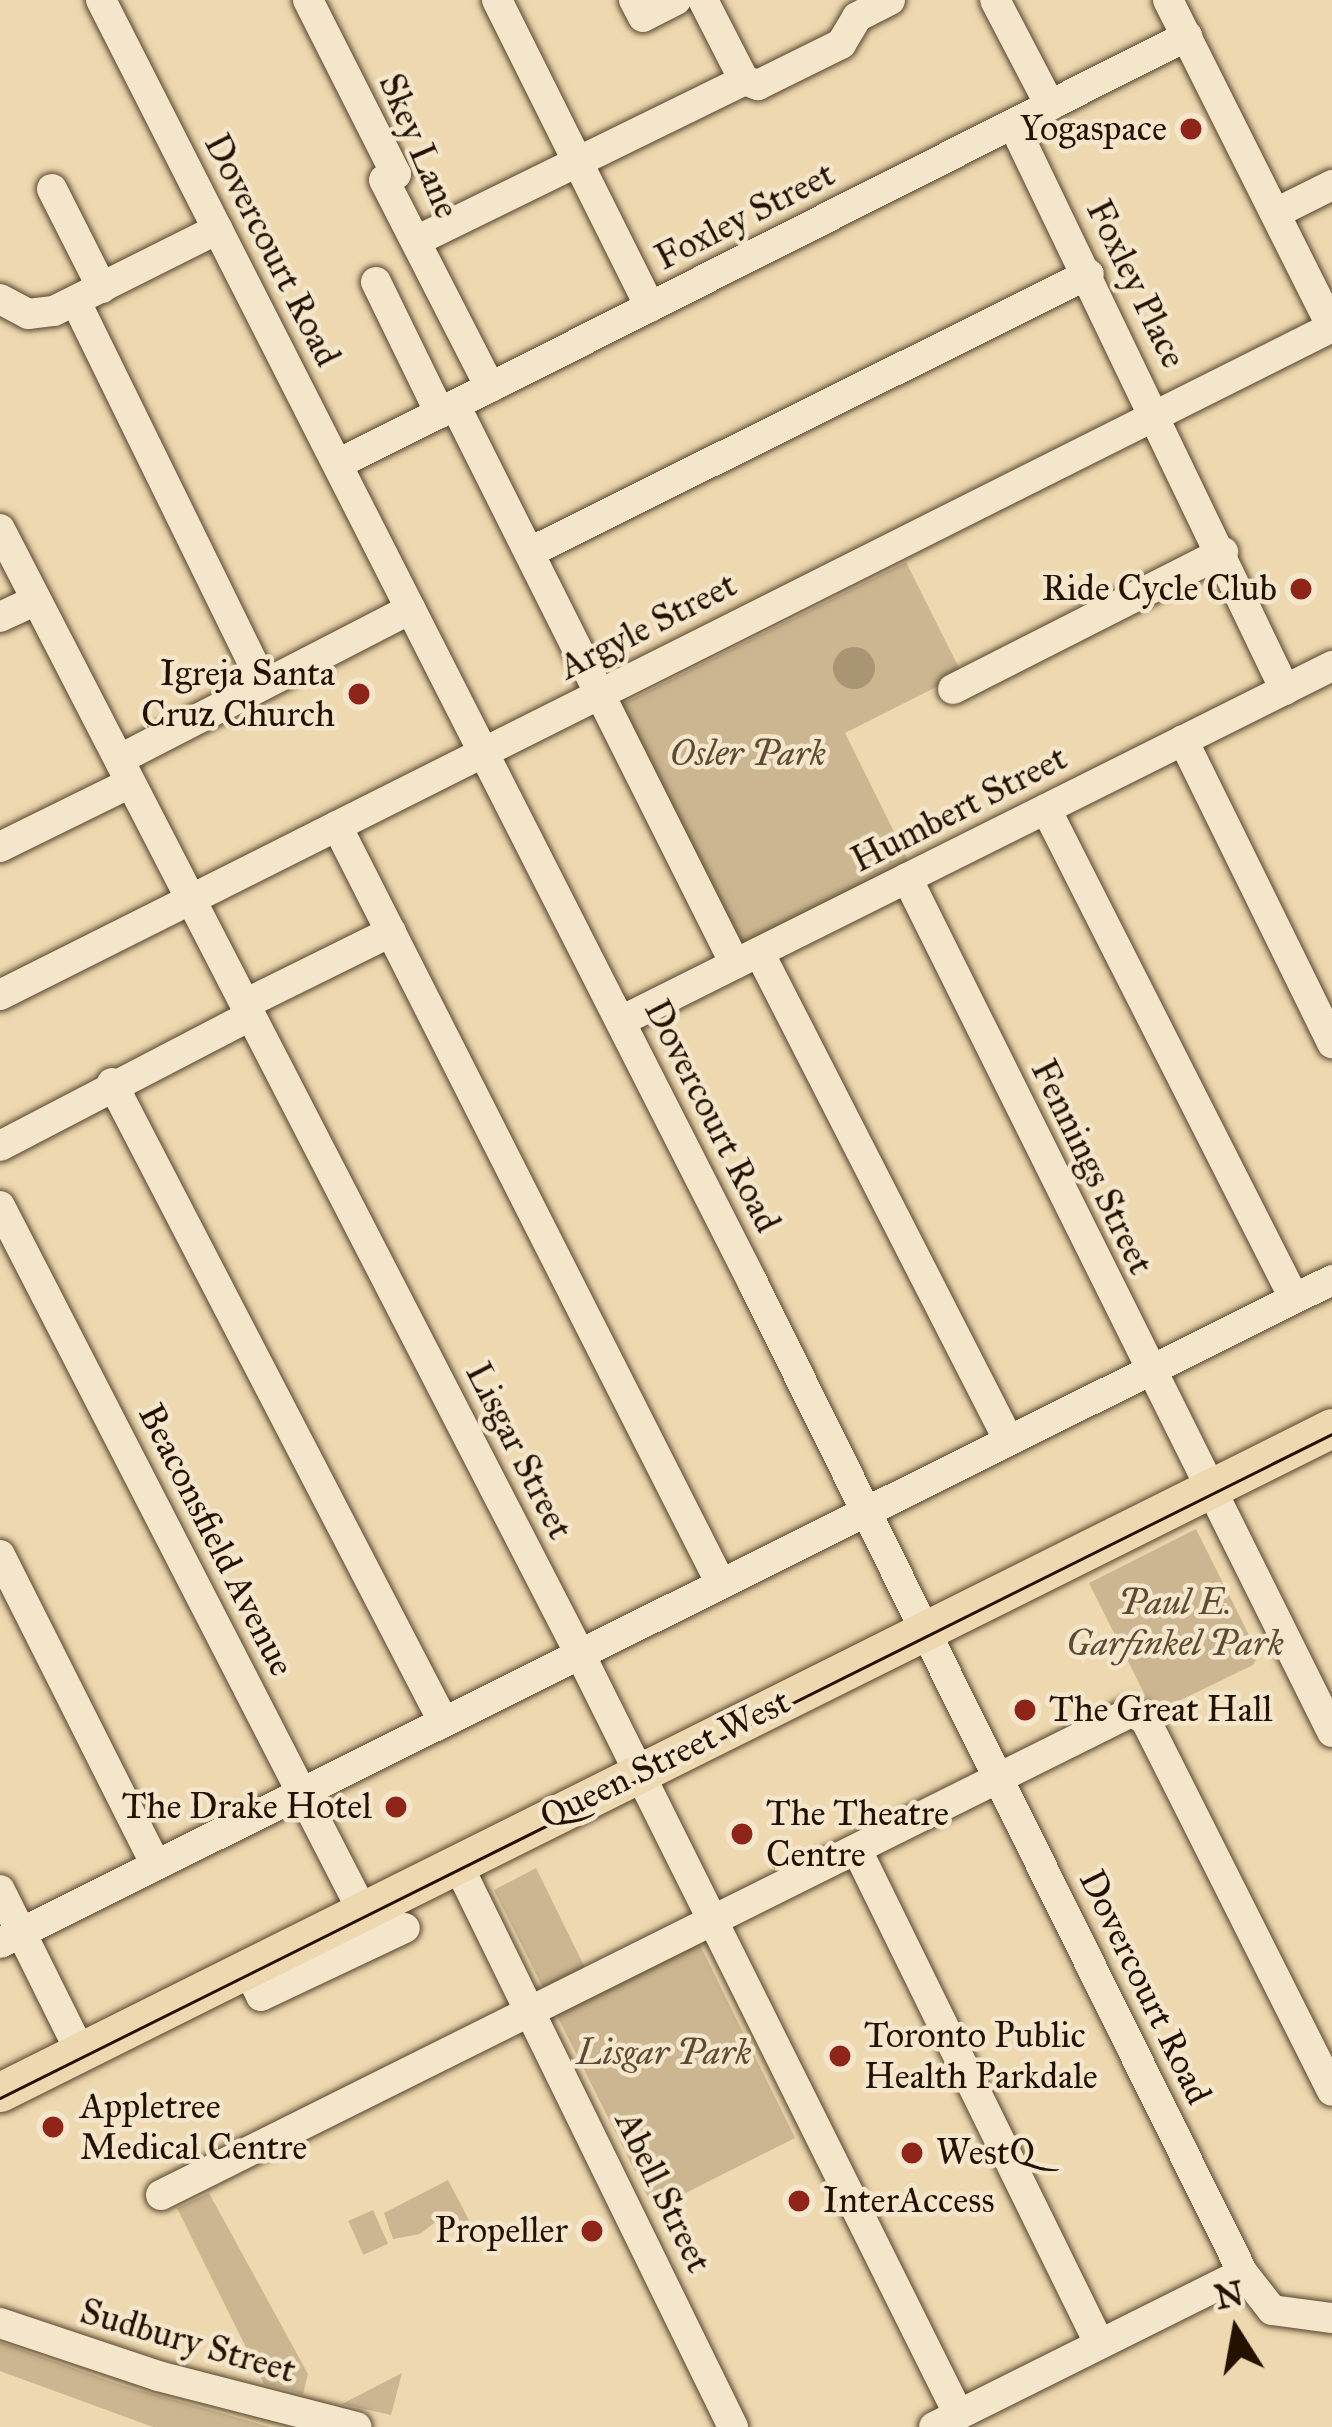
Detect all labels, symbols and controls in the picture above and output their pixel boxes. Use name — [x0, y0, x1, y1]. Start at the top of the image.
street label: Skey Lane — [369, 67, 469, 225]
place label: Yogaspace — [1020, 107, 1167, 151]
marker: Yogaspace — [1178, 116, 1204, 142]
street label: Dovercourt Road — [195, 127, 349, 373]
street label: Foxley Street — [648, 152, 842, 280]
street label: Foxley Place — [1077, 193, 1195, 375]
street label: Argyle Street — [552, 563, 744, 689]
place label: Ride Cycle Club — [1042, 567, 1277, 611]
marker: Ride Cycle Club — [1288, 576, 1314, 602]
place label: Igreja Santa Cruz Church — [141, 651, 335, 736]
marker: Igreja Santa Cruz Church — [346, 681, 372, 707]
park label: Osler Park — [670, 732, 826, 776]
street label: Humbert Street — [844, 736, 1074, 882]
street label: Dovercourt Road — [635, 993, 789, 1239]
street label: Fennings Street — [1021, 1053, 1163, 1281]
street label: Lisgar Street — [456, 1356, 582, 1546]
street label: Beaconsfield Avenue — [129, 1397, 303, 1683]
park label: Paul E. Garfinkel Park — [1066, 1580, 1284, 1665]
street label: Queen Street West — [533, 1680, 797, 1838]
place label: The Great Hall — [1049, 1688, 1272, 1732]
marker: The Great Hall — [1012, 1697, 1038, 1723]
place label: The Drake Hotel — [122, 1785, 372, 1829]
place label: The Theatre Centre — [766, 1791, 949, 1876]
marker: The Drake Hotel — [383, 1794, 409, 1820]
marker: The Theatre Centre — [729, 1821, 755, 1847]
street label: Dovercourt Road — [1070, 1863, 1220, 2111]
place label: Toronto Public Health Parkdale — [864, 2013, 1098, 2098]
park label: Lisgar Park — [576, 2031, 752, 2075]
marker: Toronto Public Health Parkdale — [827, 2043, 853, 2069]
place label: Appletree Medical Centre — [80, 2084, 307, 2169]
street label: Abell Street — [606, 2105, 720, 2279]
marker: Appletree Medical Centre — [37, 2111, 69, 2143]
place label: WestQ — [936, 2131, 1035, 2175]
marker: WestQ — [899, 2140, 925, 2166]
place label: InterAccess — [823, 2179, 995, 2223]
marker: InterAccess — [786, 2188, 812, 2214]
place label: Propeller — [435, 2209, 568, 2253]
marker: Propeller — [579, 2218, 605, 2244]
north arrow — [1176, 2271, 1296, 2391]
text: N — [1212, 2273, 1247, 2318]
street label: Sudbury Street — [75, 2290, 301, 2392]

